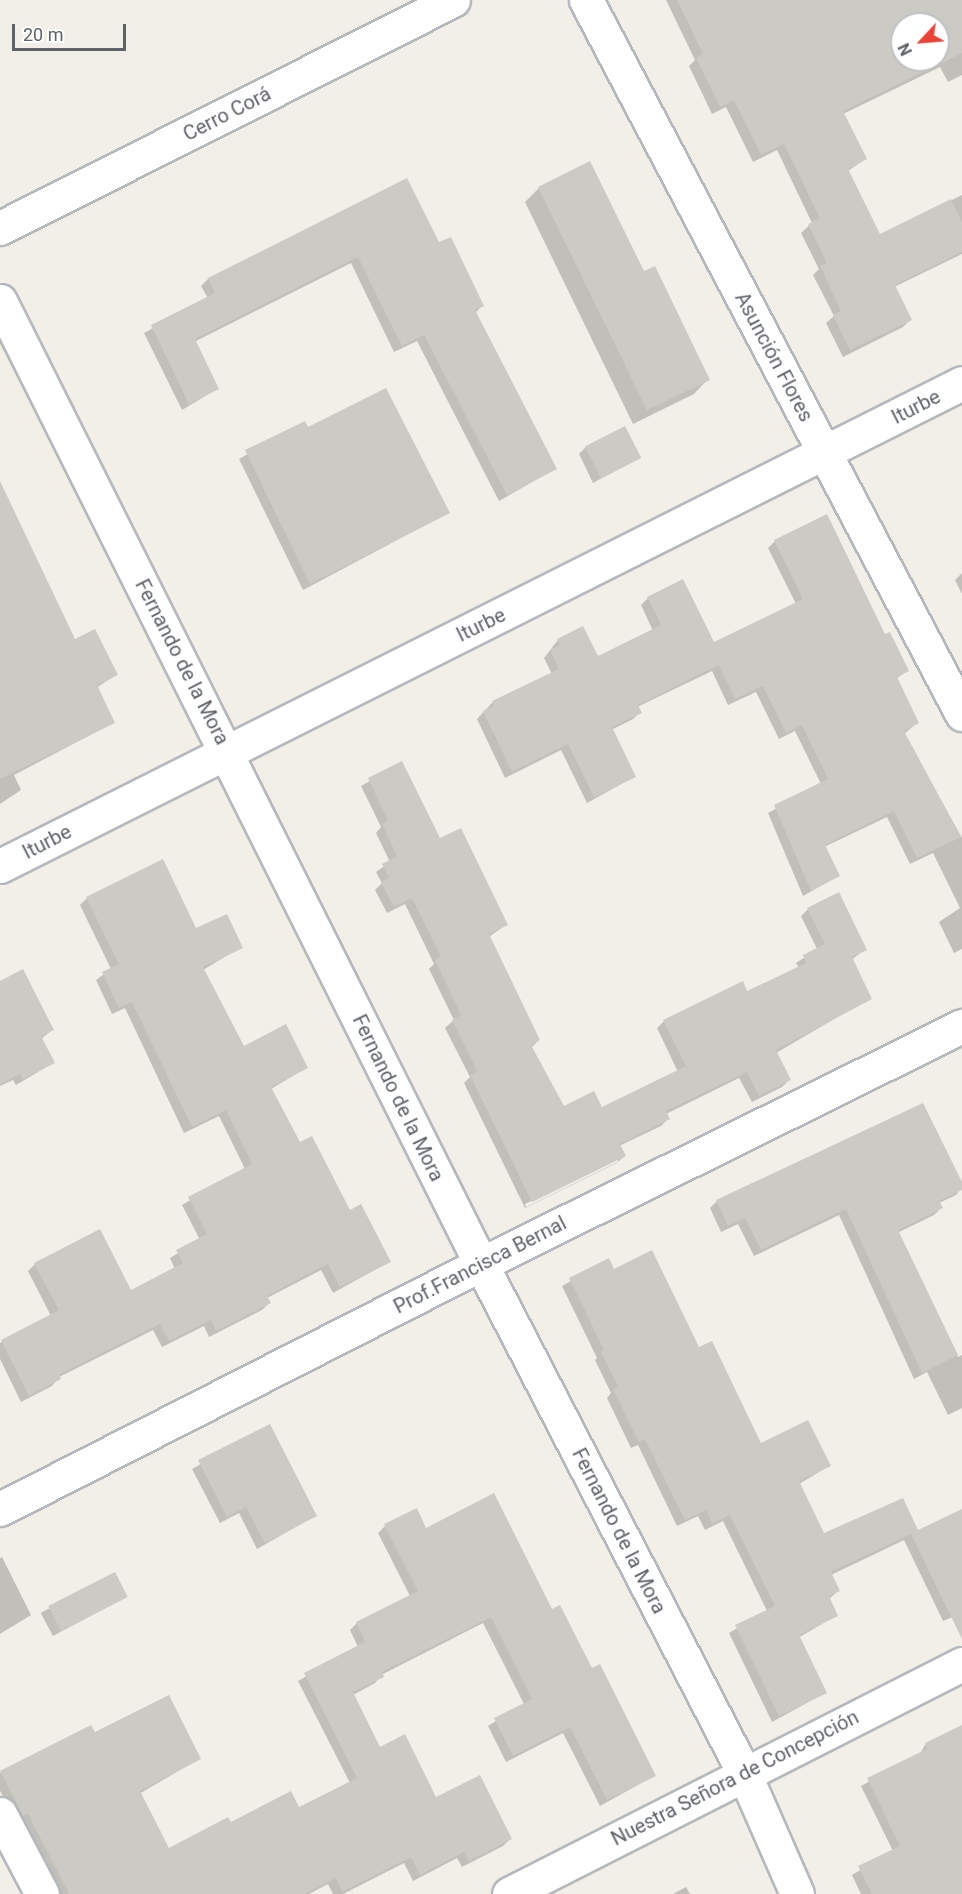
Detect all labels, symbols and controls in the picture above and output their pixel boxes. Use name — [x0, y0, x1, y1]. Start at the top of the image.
scale bar — [15, 12, 129, 50]
north arrow — [890, 12, 950, 72]
text: 20 m — [23, 24, 63, 45]
text: N — [894, 40, 916, 58]
street label: Cerro Corá — [179, 82, 275, 146]
street label: Asunción Flores — [730, 288, 818, 426]
street label: Iturbe — [888, 385, 944, 429]
street label: Fernando de la Mora — [130, 575, 234, 749]
street label: Iturbe — [453, 603, 509, 647]
street label: Iturbe — [19, 820, 75, 864]
street label: Fernando de la Mora — [347, 1011, 449, 1185]
street label: Prof.Francisca Bernal — [390, 1211, 570, 1319]
street label: Fernando de la Mora — [567, 1444, 671, 1618]
street label: Nuestra Señora de Concepción — [607, 1705, 863, 1851]

